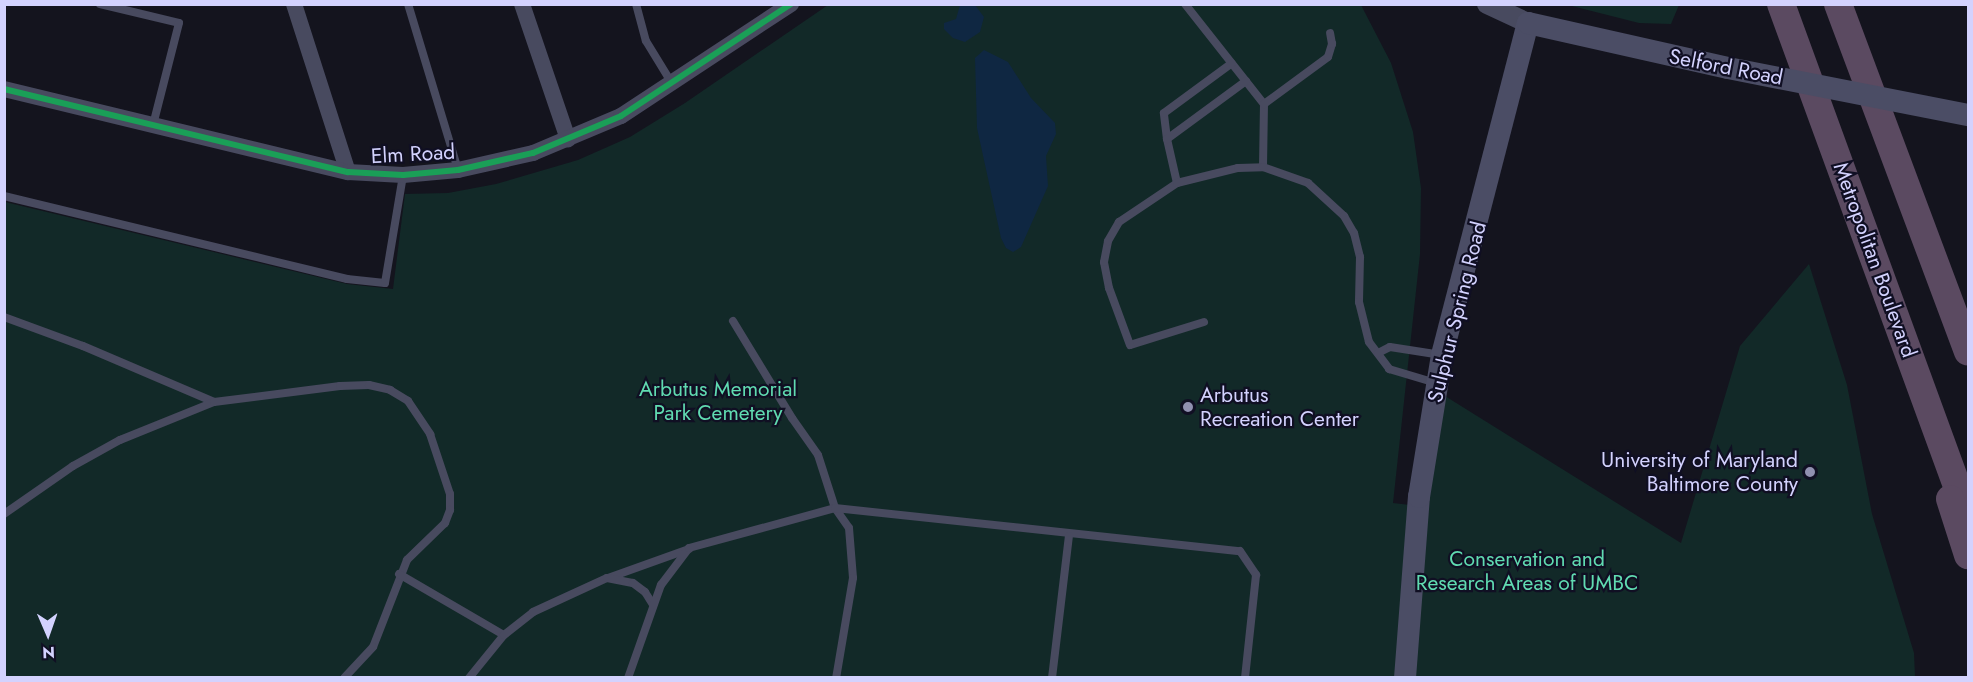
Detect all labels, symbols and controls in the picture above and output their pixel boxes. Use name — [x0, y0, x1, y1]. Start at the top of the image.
street label: Selford Road — [1667, 44, 1785, 90]
street label: Elm Road — [370, 139, 456, 169]
street label: Metropolitan Boulevard — [1828, 159, 1922, 361]
street label: Sulphur Spring Road — [1422, 219, 1492, 405]
park label: Arbutus Memorial Park Cemetery — [639, 376, 797, 426]
place label: Arbutus Recreation Center — [1200, 382, 1359, 432]
marker: Arbutus Recreation Center — [1181, 400, 1195, 414]
place label: University of Maryland Baltimore County — [1601, 447, 1798, 497]
marker: University of Maryland Baltimore County — [1803, 465, 1817, 479]
park label: Conservation and Research Areas of UMBC — [1416, 546, 1638, 596]
north arrow — [18, 604, 78, 664]
text: N — [42, 641, 55, 664]

